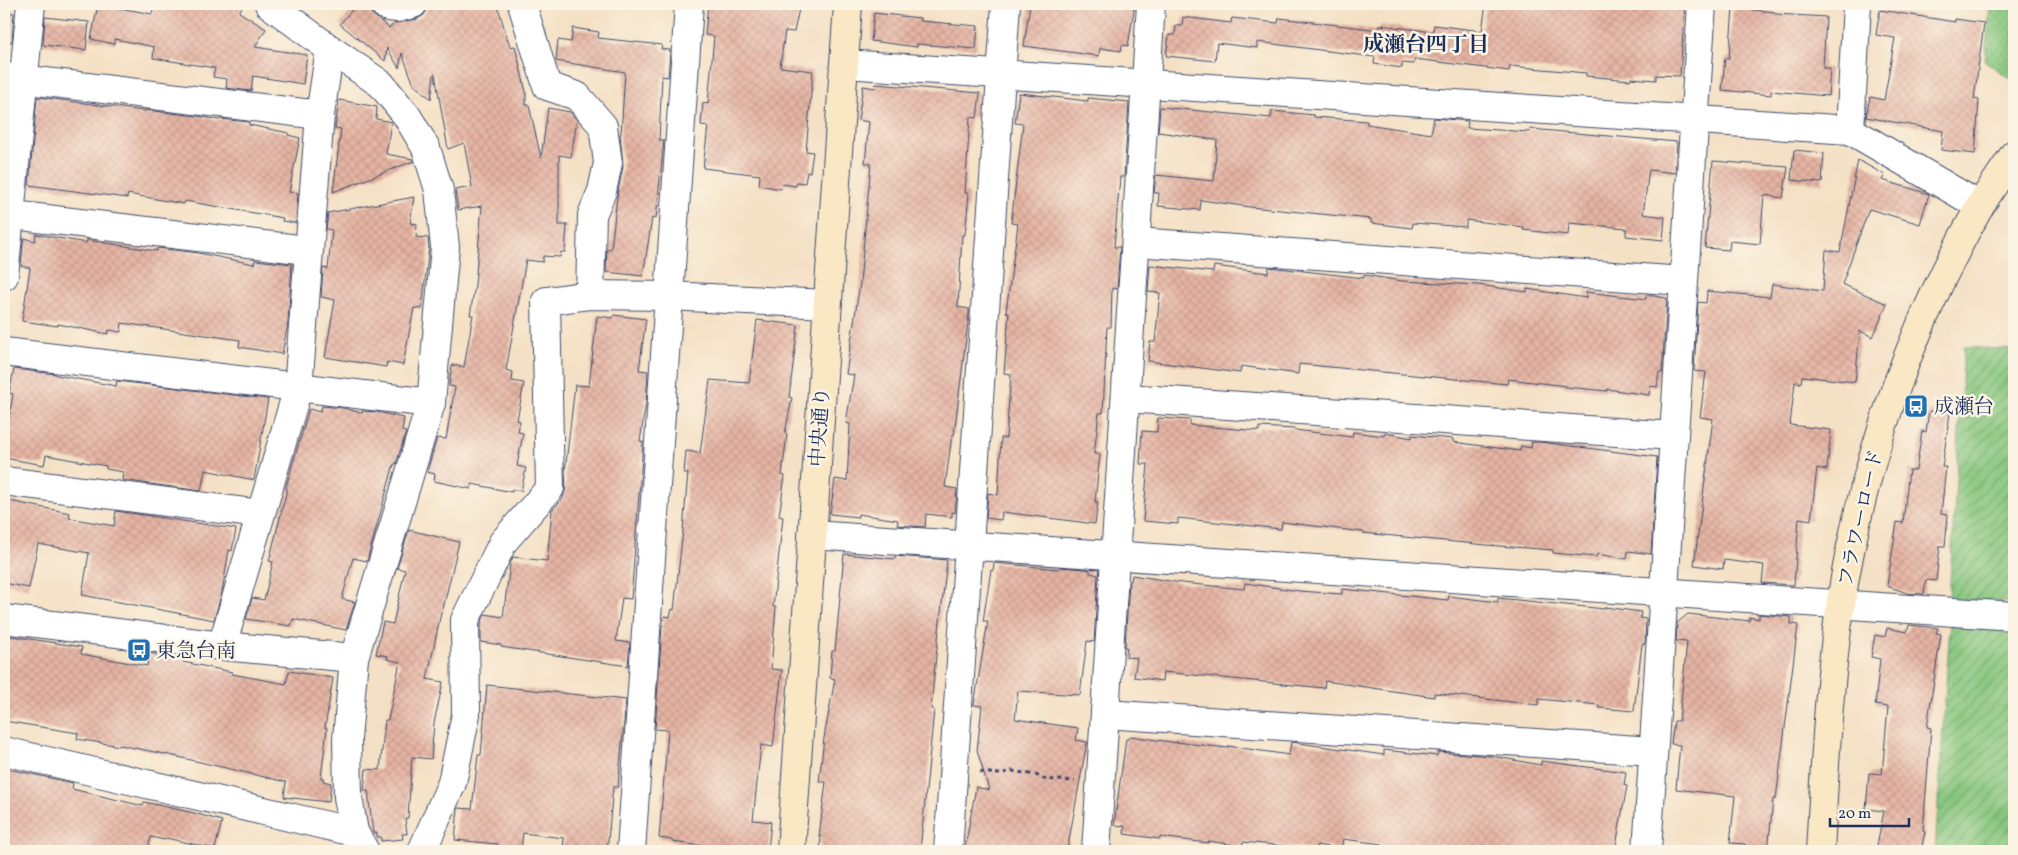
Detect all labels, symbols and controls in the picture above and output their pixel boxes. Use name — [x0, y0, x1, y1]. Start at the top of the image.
district label: 成瀬台四丁目 — [1363, 31, 1489, 60]
street label: 中央通り — [804, 386, 838, 468]
bus stop icon: 成瀬台 — [1903, 393, 1929, 419]
place label: 成瀬台 — [1934, 394, 1994, 422]
street label: フラワーロード — [1833, 447, 1891, 590]
bus stop icon: 東急台南 — [126, 637, 152, 663]
place label: 東急台南 — [156, 638, 236, 666]
scale bar — [1830, 795, 1909, 827]
text: 20 m — [1838, 804, 1871, 825]

